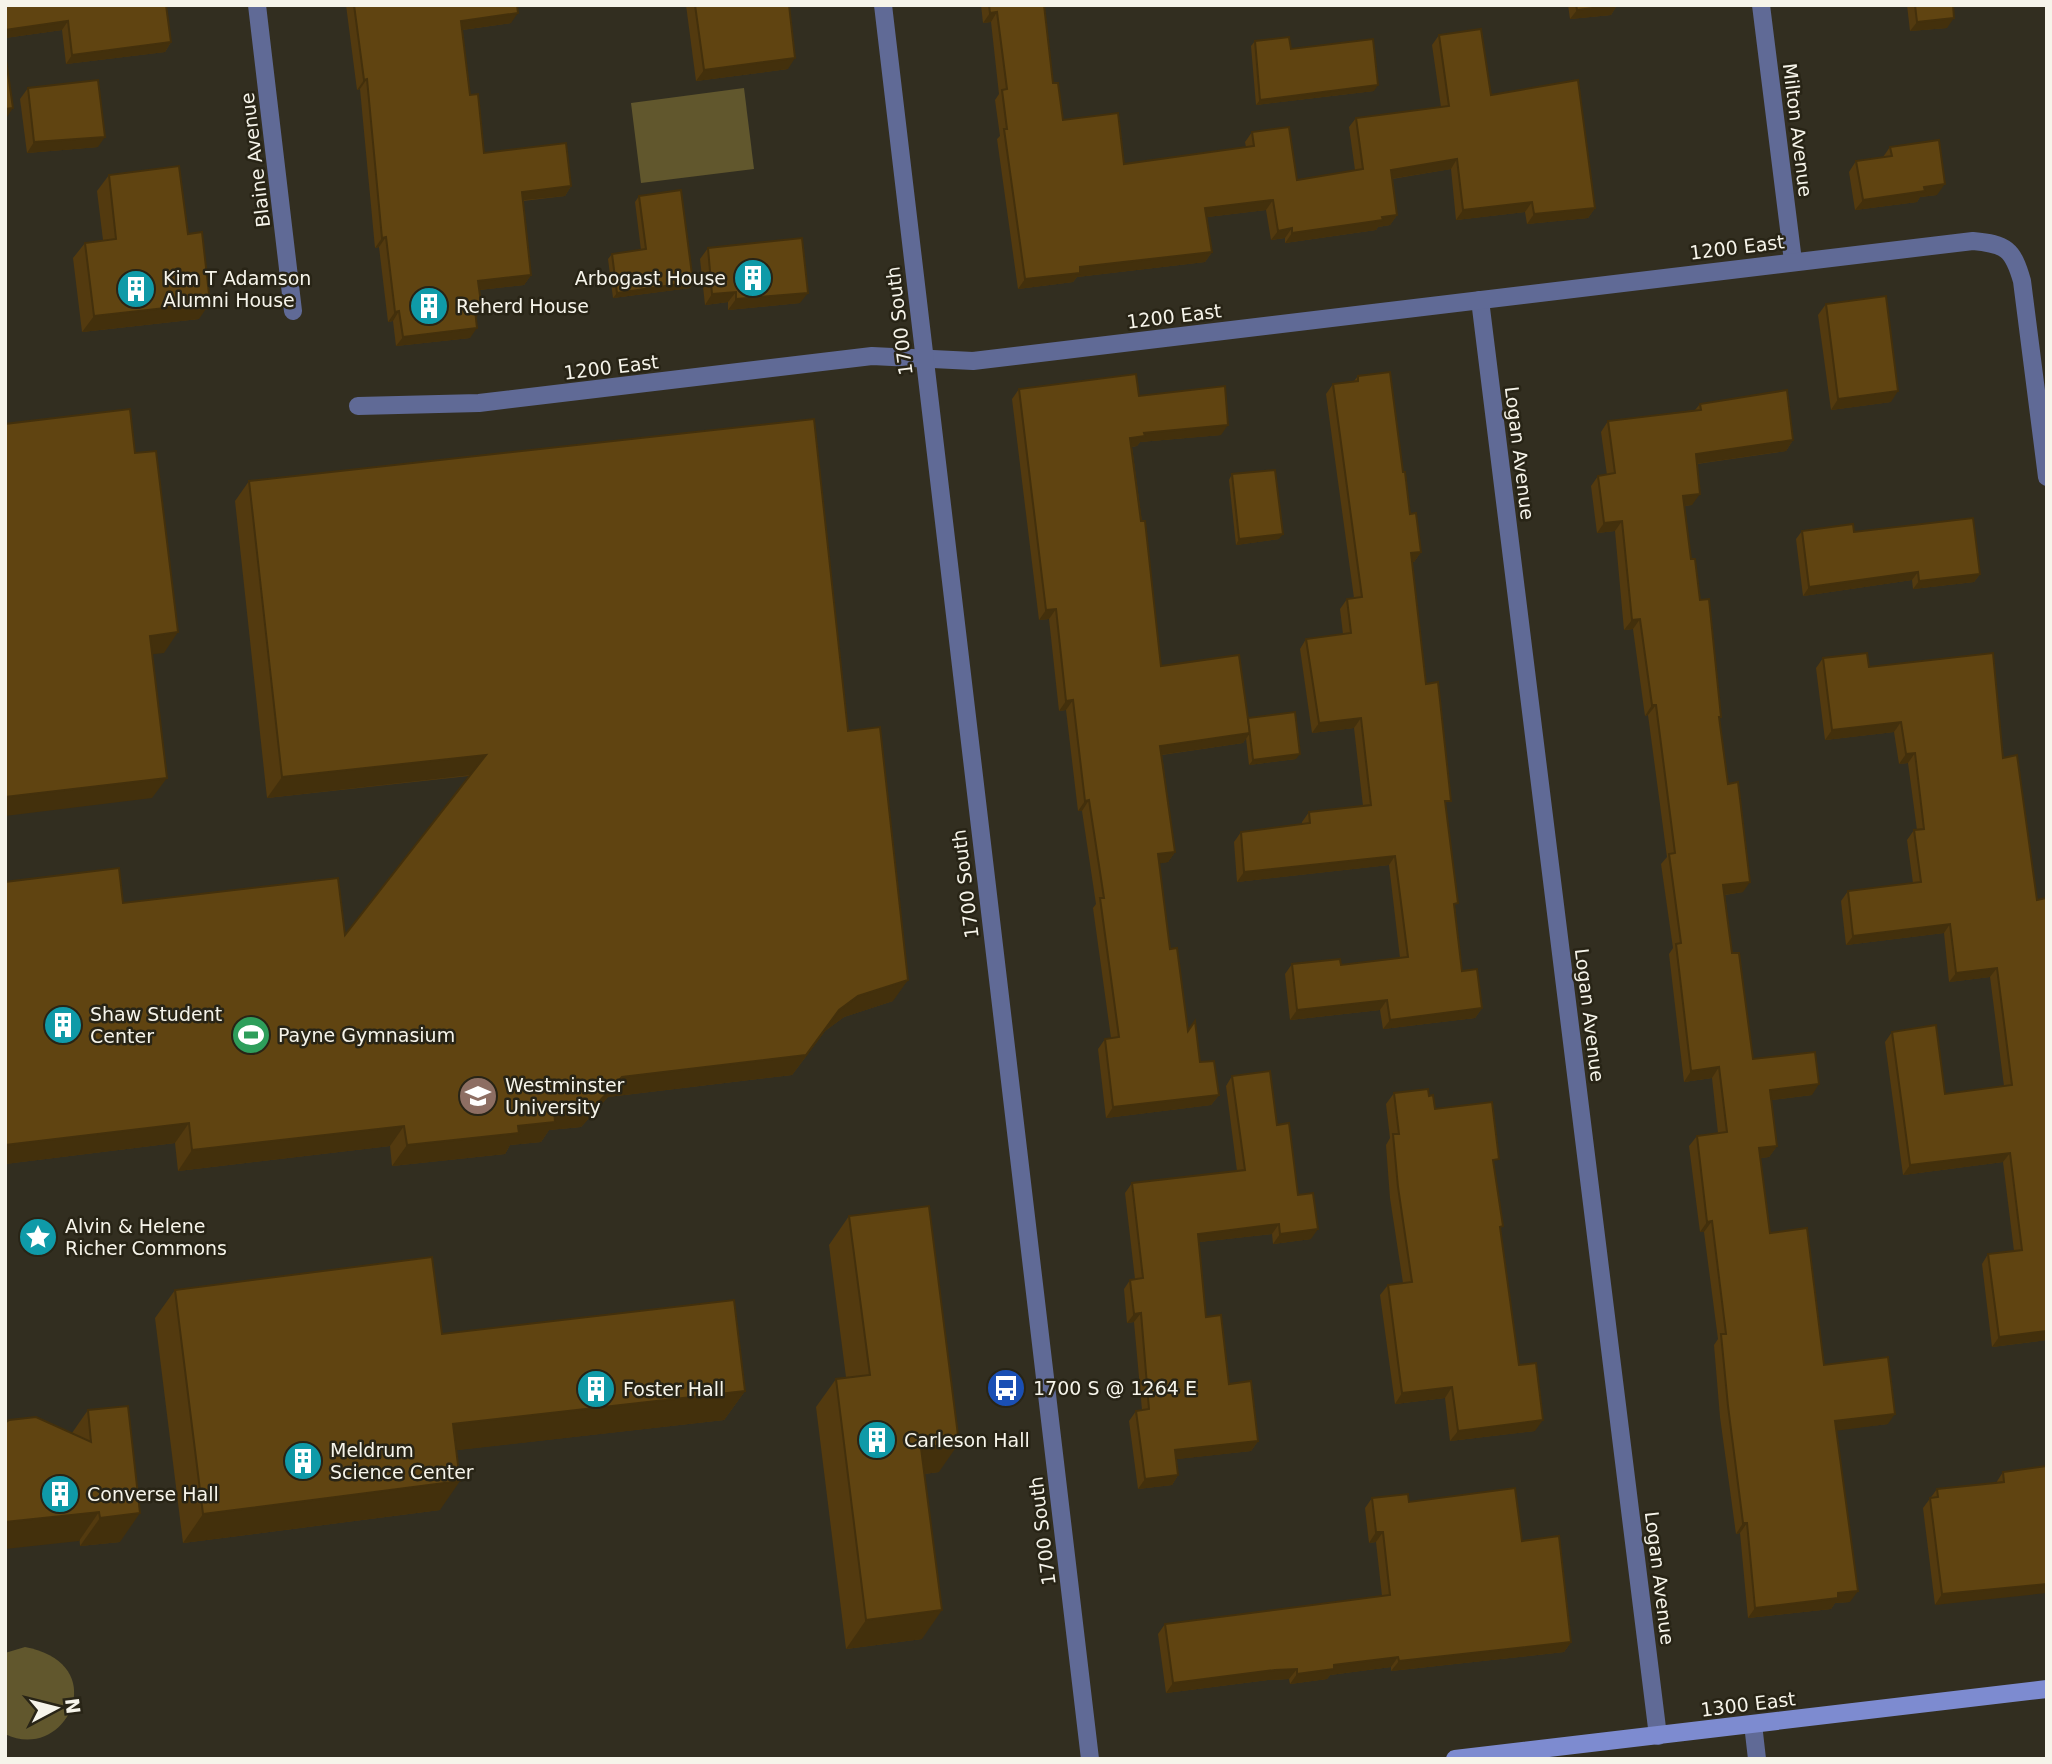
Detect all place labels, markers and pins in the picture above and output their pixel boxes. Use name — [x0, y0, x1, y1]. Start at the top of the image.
building icon: Arbogast House — [732, 257, 774, 299]
place label: Kim T Adamson Alumni House — [163, 267, 311, 311]
place label: Arbogast House — [575, 267, 726, 289]
building icon: Kim T Adamson Alumni House — [115, 268, 157, 310]
building icon: Reherd House — [408, 285, 450, 327]
place label: Reherd House — [456, 295, 589, 317]
place label: Shaw Student Center — [90, 1003, 222, 1047]
building icon: Shaw Student Center — [42, 1004, 84, 1046]
sports icon: Payne Gymnasium — [230, 1014, 272, 1056]
place label: Payne Gymnasium — [278, 1024, 455, 1046]
place label: Westminster University — [505, 1074, 625, 1118]
school or university icon: Westminster University — [457, 1075, 499, 1117]
place label: Alvin & Helene Richer Commons — [65, 1215, 227, 1259]
place icon: Alvin & Helene Richer Commons — [17, 1216, 59, 1258]
bus stop icon: 1700 S @ 1264 E — [985, 1367, 1027, 1409]
building icon: Foster Hall — [575, 1368, 617, 1410]
place label: 1700 S @ 1264 E — [1033, 1377, 1197, 1399]
place label: Foster Hall — [623, 1378, 724, 1400]
building icon: Carleson Hall — [856, 1419, 898, 1461]
place label: Carleson Hall — [904, 1429, 1030, 1451]
place label: Meldrum Science Center — [330, 1439, 474, 1483]
building icon: Meldrum Science Center — [282, 1440, 324, 1482]
building icon: Converse Hall — [39, 1473, 81, 1515]
place label: Converse Hall — [87, 1483, 219, 1505]

